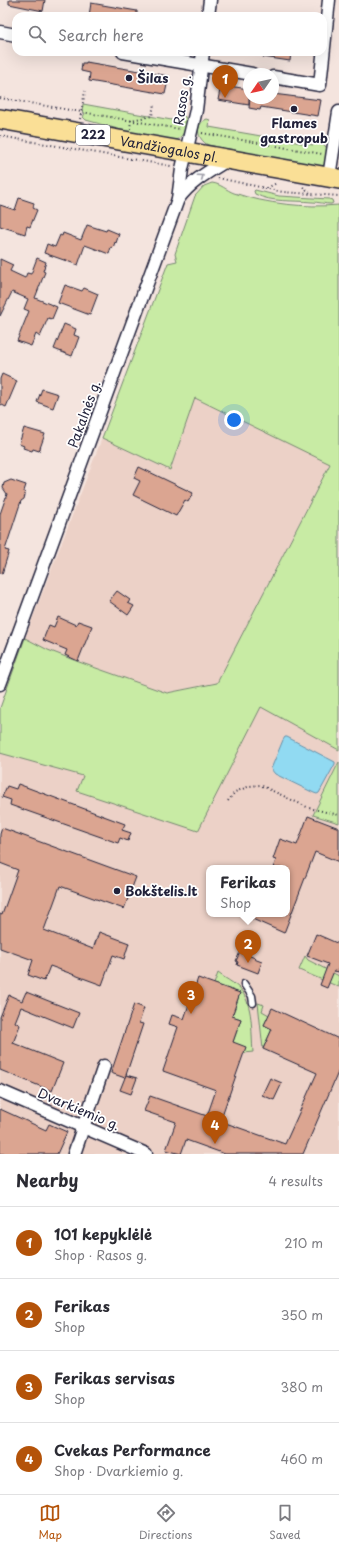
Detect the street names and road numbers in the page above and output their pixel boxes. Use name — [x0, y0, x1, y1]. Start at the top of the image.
street label: Rasos g. — [168, 73, 195, 127]
road number: 222 — [76, 125, 110, 145]
street label: Vandžiogalos pl. — [119, 130, 220, 167]
street label: Pakalnės g. — [63, 378, 104, 450]
street label: Dvarkiemio g. — [35, 1083, 123, 1134]

